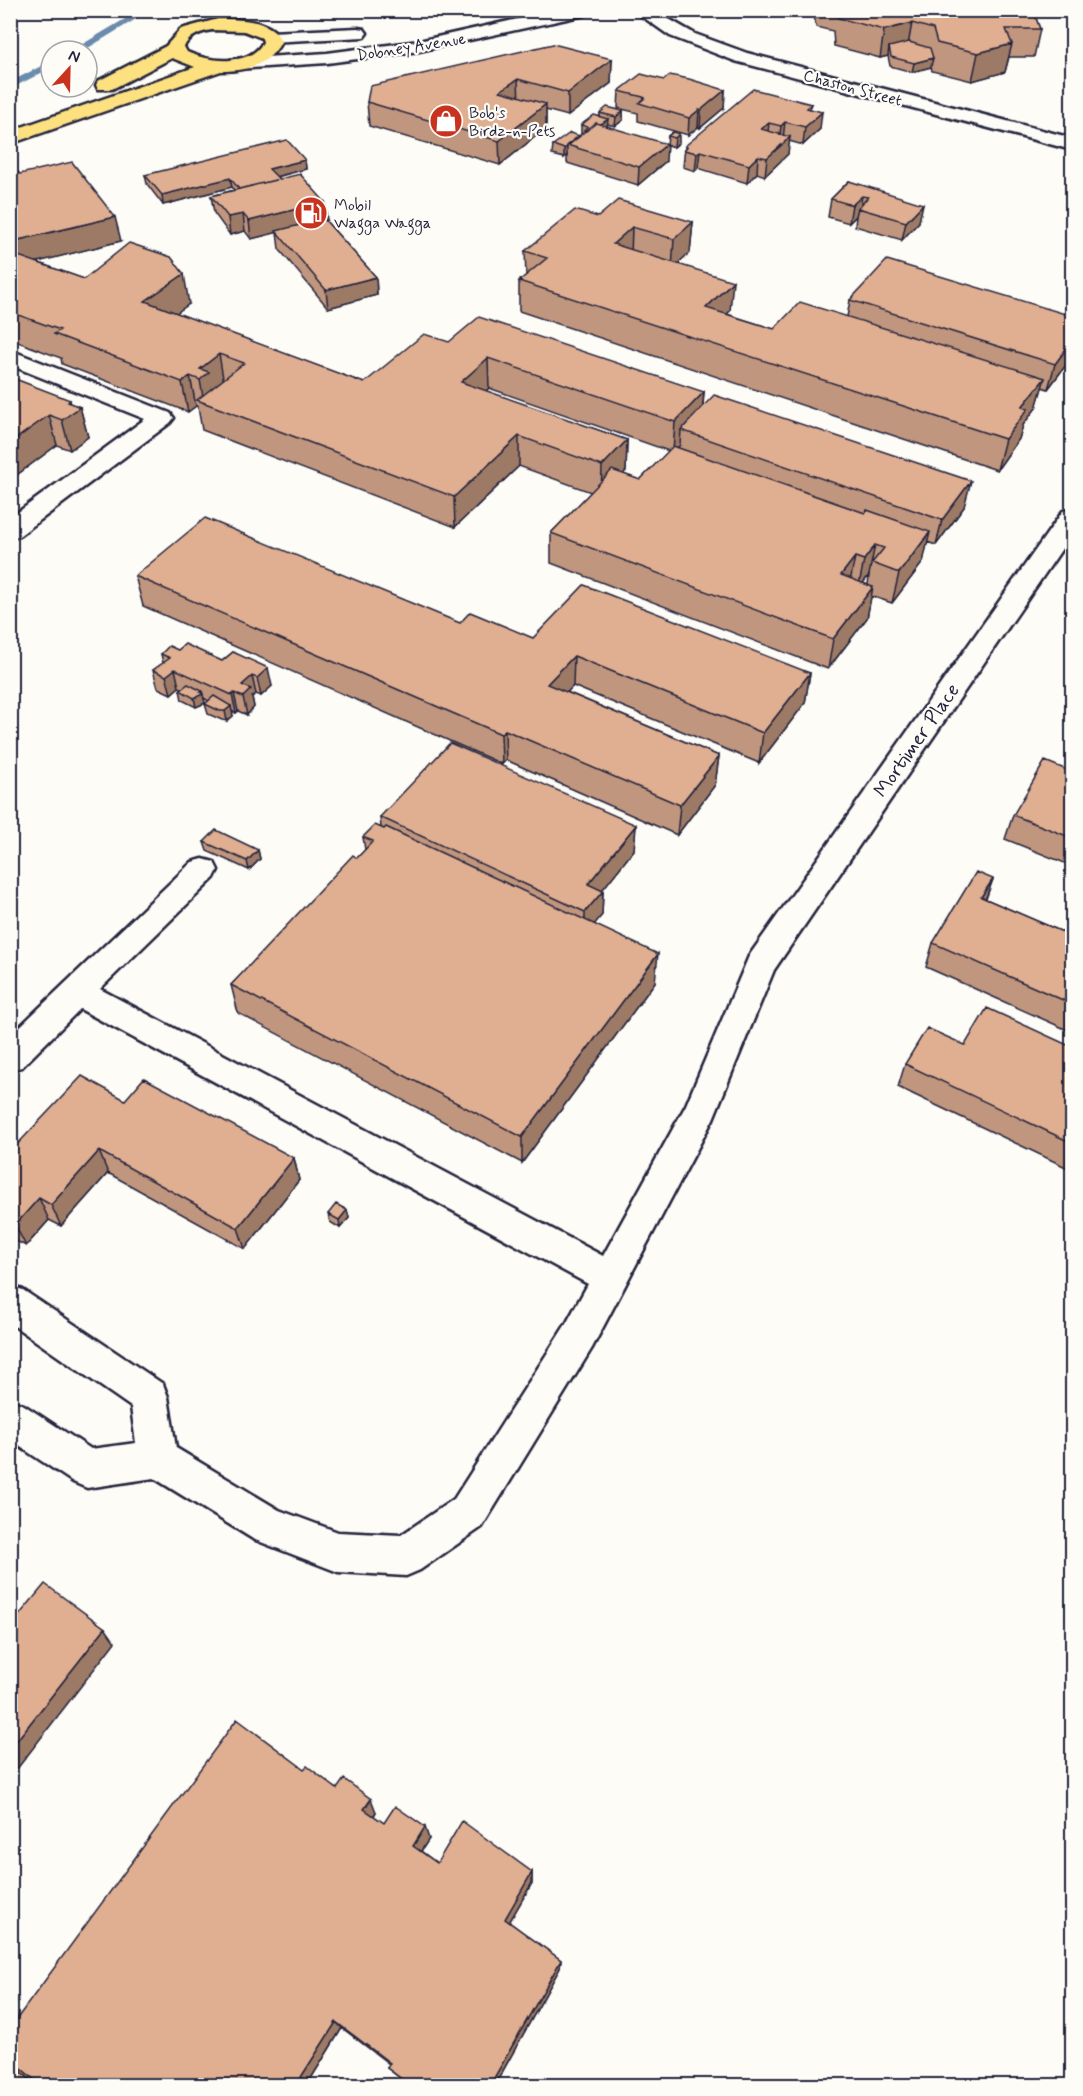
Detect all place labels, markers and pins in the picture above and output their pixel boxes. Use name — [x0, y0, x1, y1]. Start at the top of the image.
shop icon: Bob's Birdz-n-Pets — [428, 103, 464, 139]
place label: Bob's Birdz-n-Pets — [469, 103, 555, 142]
fuel station icon: Mobil Wagga Wagga — [293, 195, 329, 231]
place label: Mobil Wagga Wagga — [334, 195, 431, 235]

